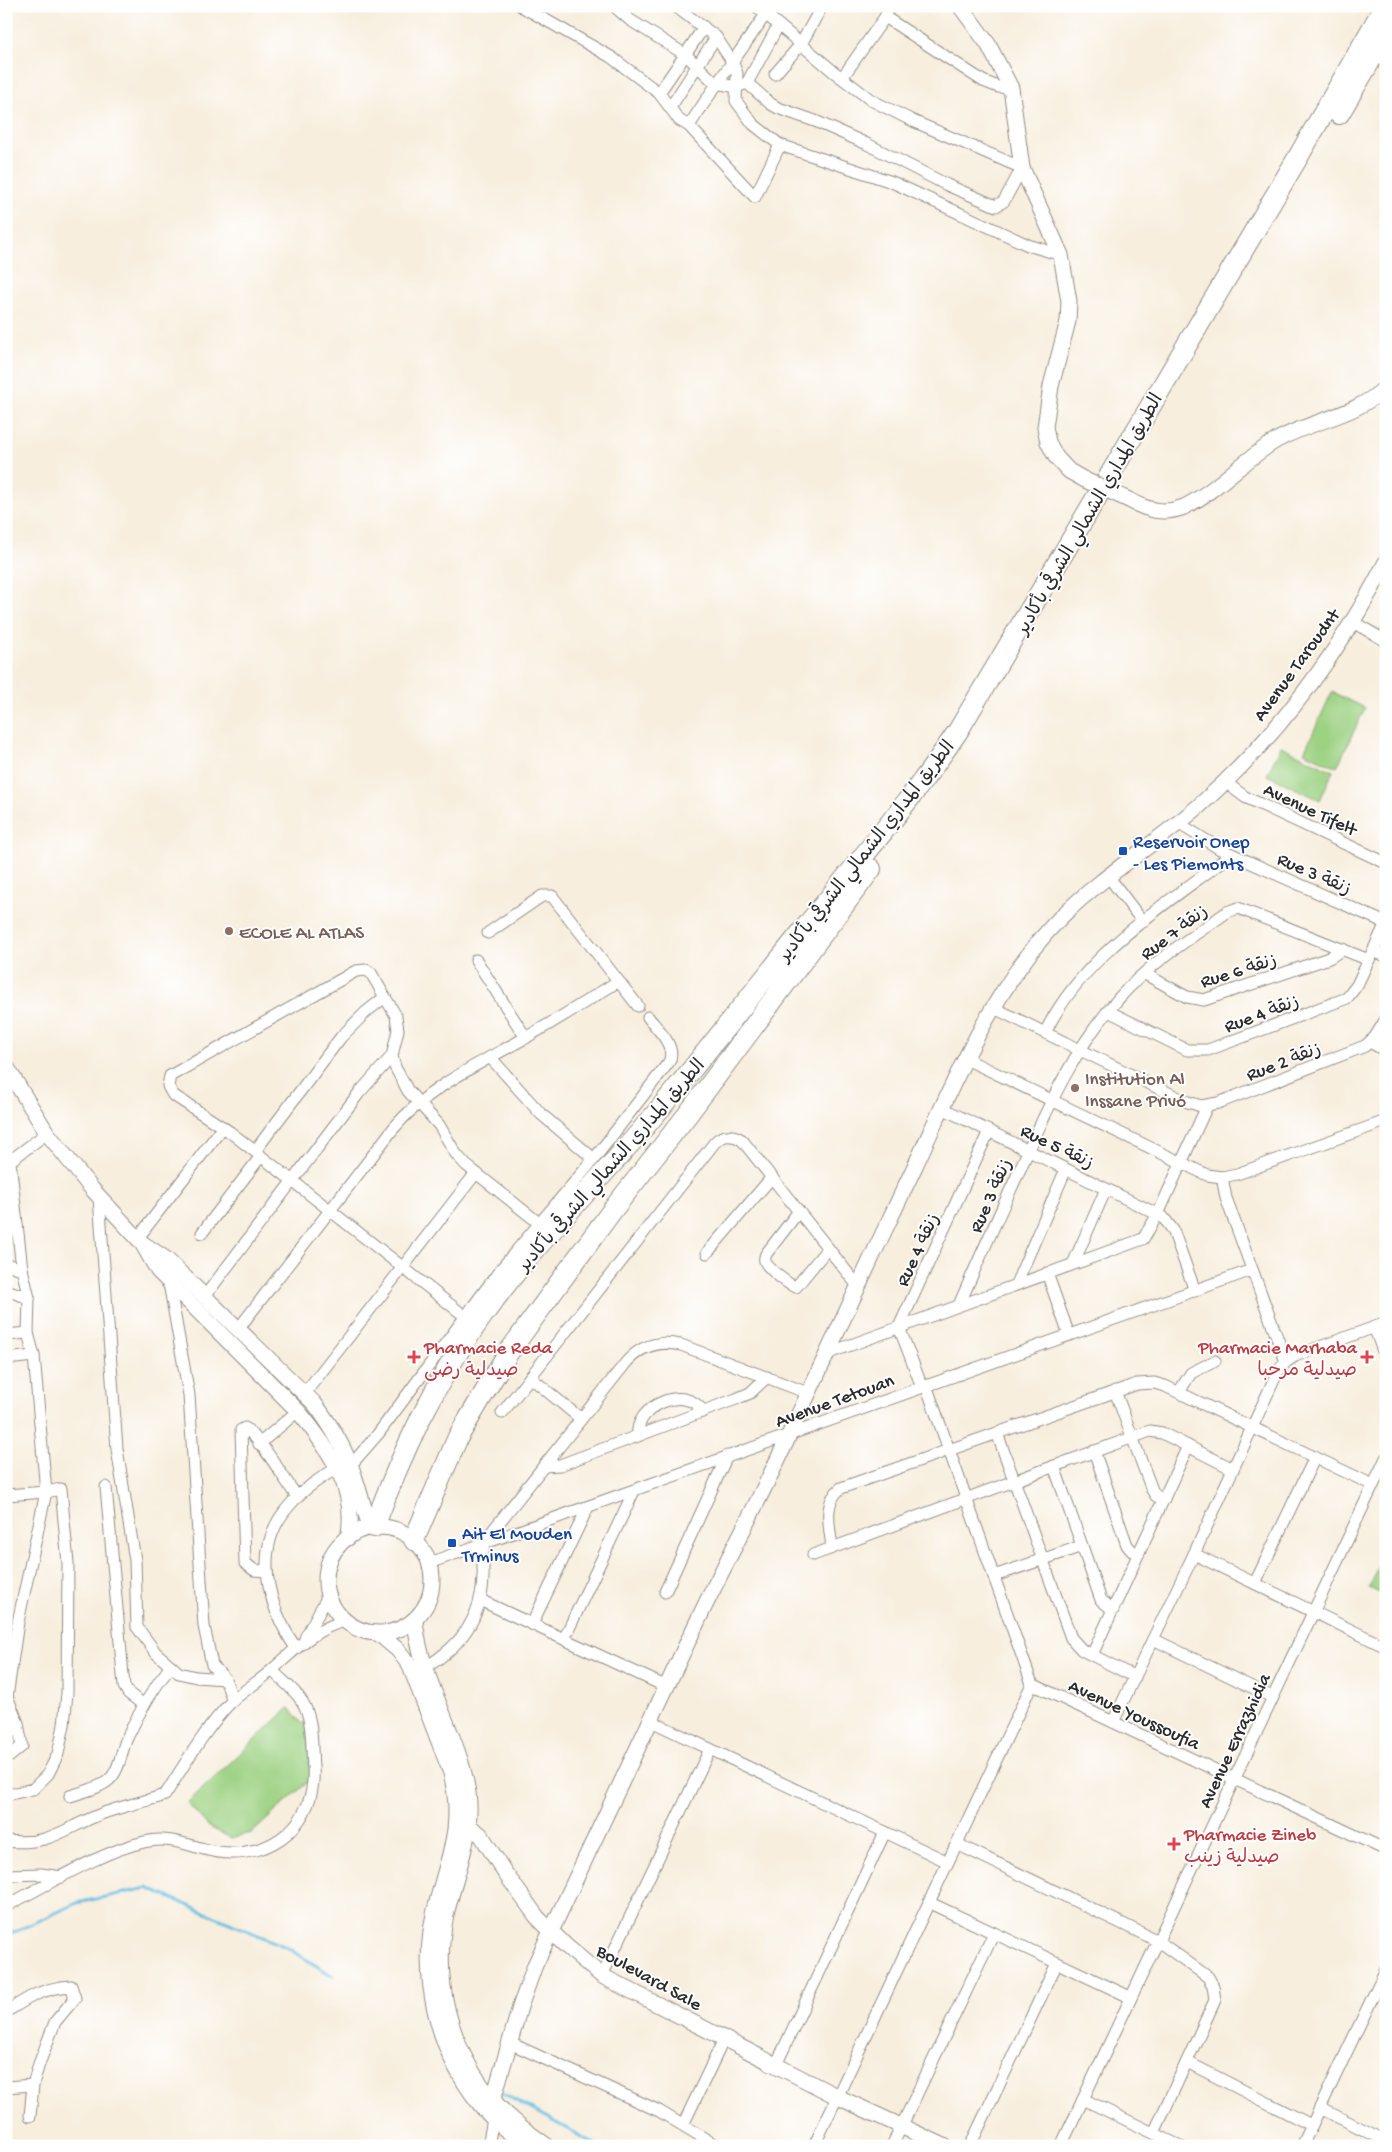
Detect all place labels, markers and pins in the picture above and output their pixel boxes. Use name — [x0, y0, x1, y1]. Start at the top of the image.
place label: Reservoir Onep - Les Piemonts — [1133, 832, 1250, 877]
marker: Reservoir Onep - Les Piemonts — [1117, 845, 1129, 857]
place label: ECOLE AL ATLAS — [239, 923, 364, 946]
marker: ECOLE AL ATLAS — [223, 925, 235, 937]
place label: Institution Al Inssane Privó — [1085, 1069, 1186, 1114]
marker: Institution Al Inssane Privó — [1069, 1082, 1081, 1094]
place label: Pharmacie Reda صيدلية رضى — [423, 1338, 554, 1383]
place label: Pharmacie Marhaba صيدلية مرحبا — [1197, 1338, 1358, 1383]
marker: Pharmacie Reda صيدلية رضى — [408, 1351, 420, 1363]
marker: Pharmacie Marhaba صيدلية مرحبا — [1361, 1351, 1373, 1363]
place label: Ait El Mouden Trminus — [461, 1524, 572, 1569]
marker: Ait El Mouden Trminus — [446, 1537, 458, 1549]
place label: Pharmacie Zineb صيدلية زينب — [1183, 1825, 1316, 1870]
marker: Pharmacie Zineb صيدلية زينب — [1168, 1838, 1180, 1850]

